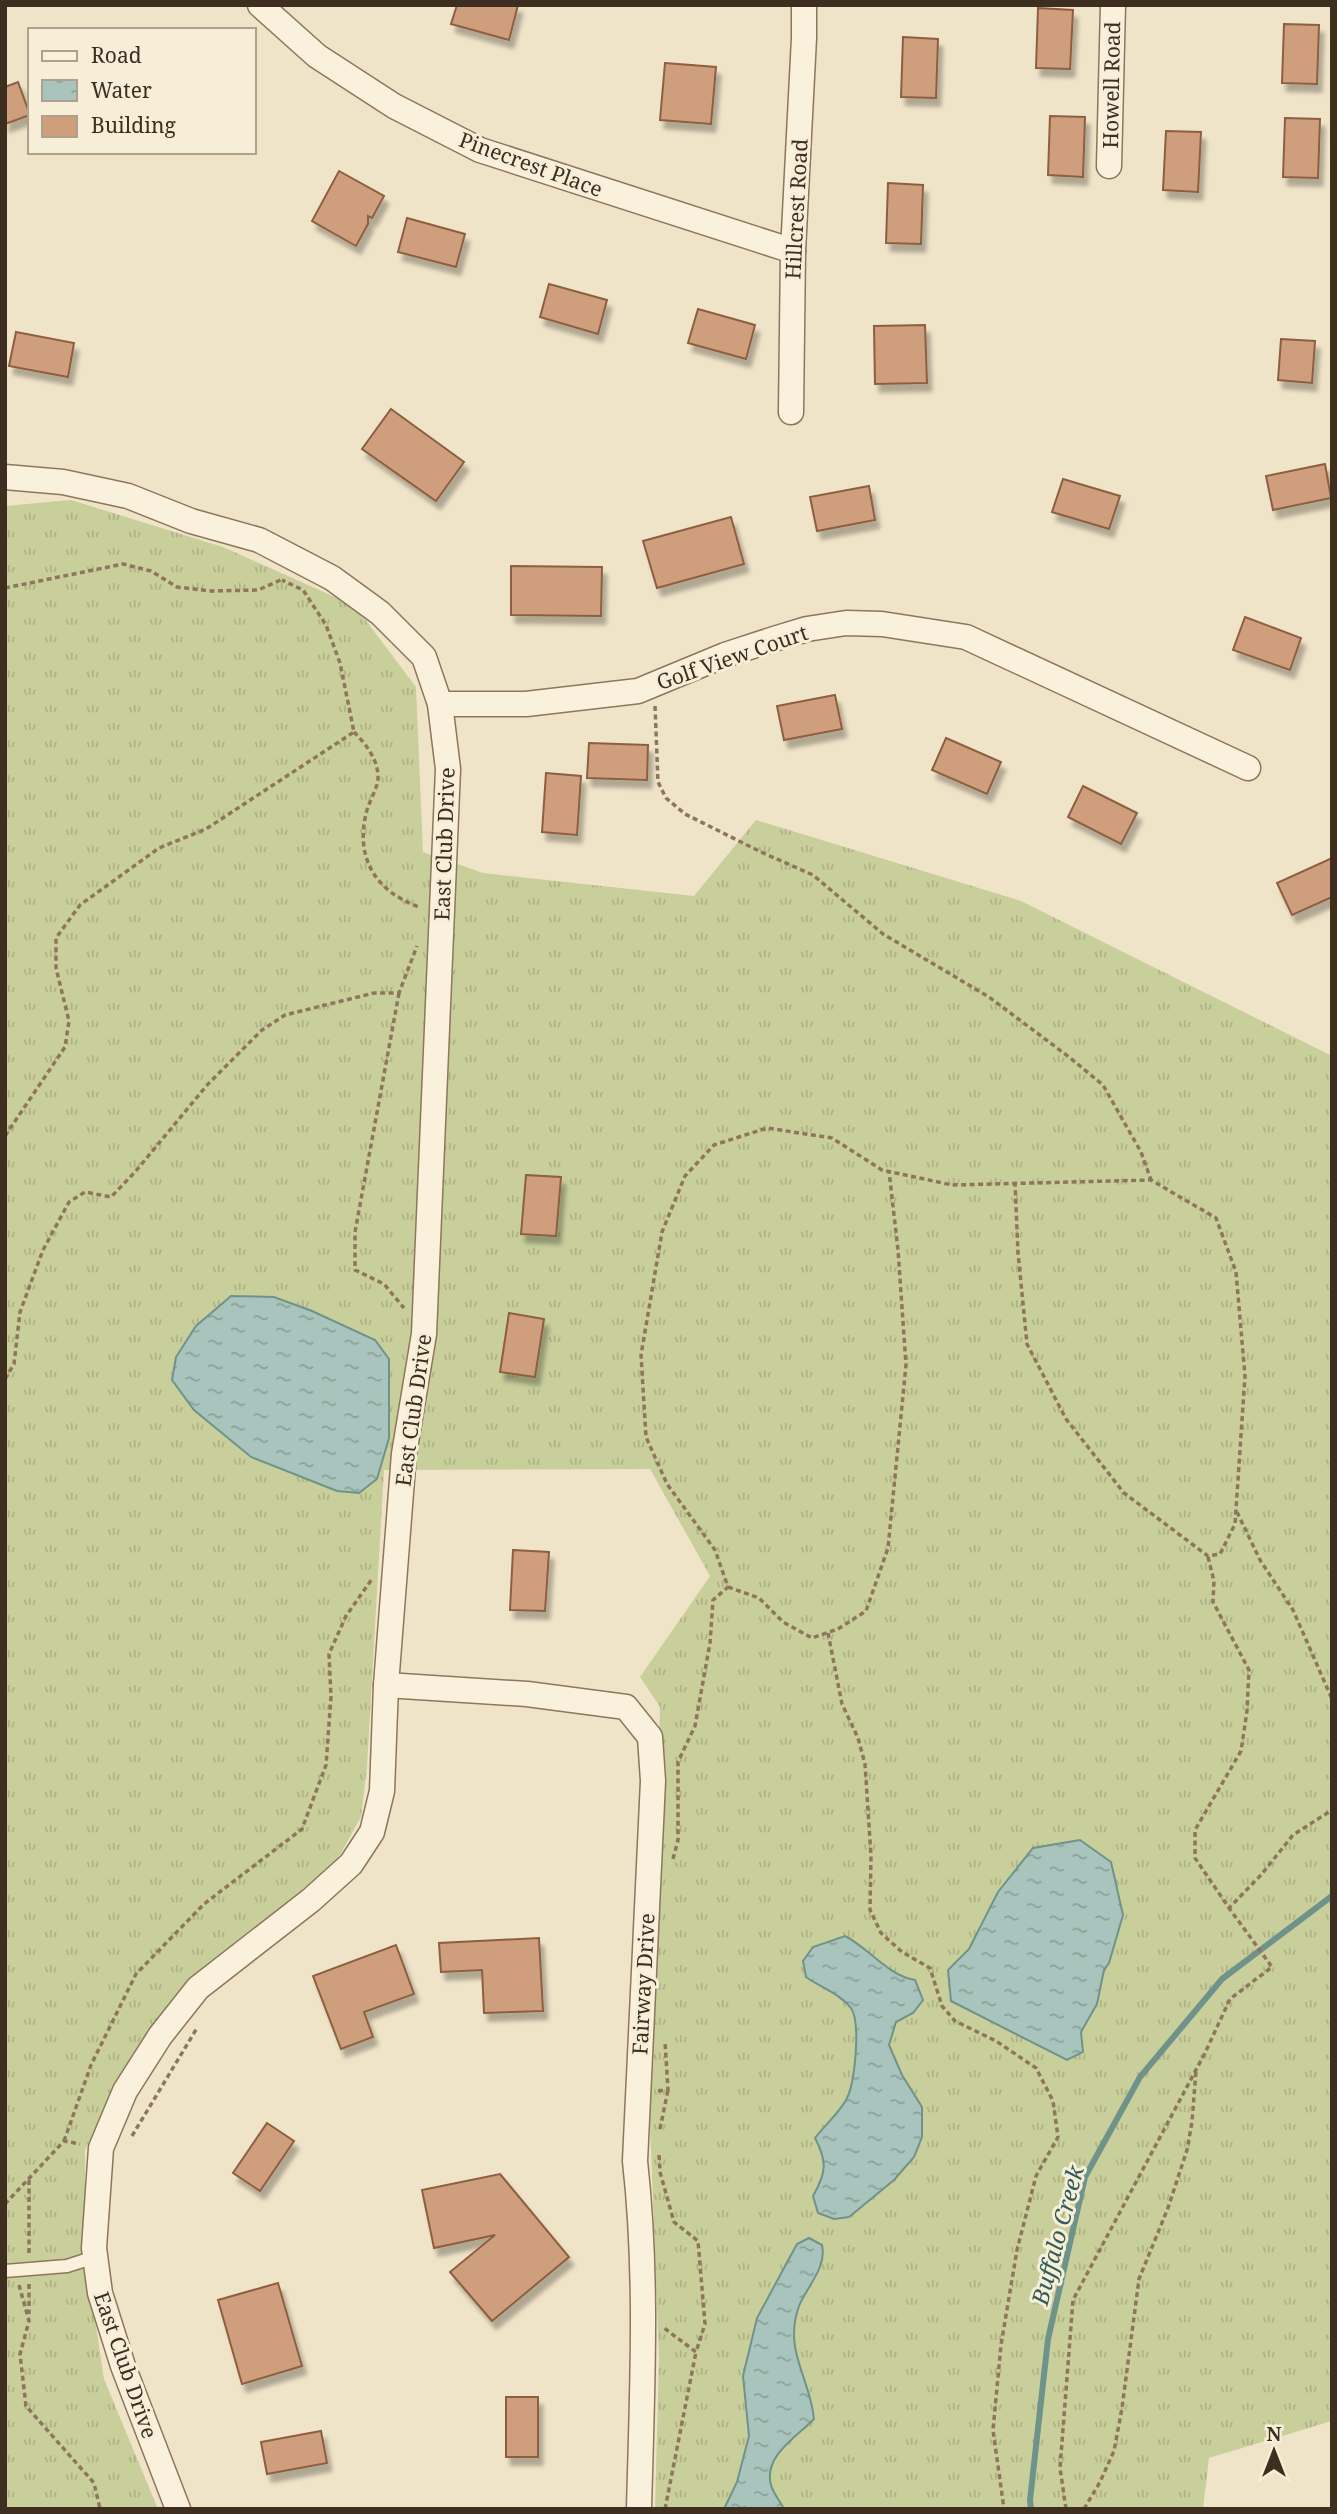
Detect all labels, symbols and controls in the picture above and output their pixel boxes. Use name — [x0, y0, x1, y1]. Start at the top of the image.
street label: Howell Road — [1096, 21, 1126, 149]
legend — [28, 28, 256, 154]
text: Road — [91, 41, 142, 69]
text: Water — [91, 76, 152, 104]
text: Building — [91, 111, 176, 139]
street label: Pinecrest Place — [455, 125, 607, 203]
street label: Hillcrest Road — [778, 138, 814, 280]
street label: Golf View Court — [653, 618, 811, 696]
street label: East Club Drive — [427, 767, 461, 921]
street label: East Club Drive — [388, 1332, 438, 1488]
street label: Fairway Drive — [625, 1912, 661, 2056]
water label: Buffalo Creek — [1023, 2161, 1091, 2309]
street label: East Club Drive — [88, 2288, 164, 2442]
north arrow — [1239, 2416, 1309, 2486]
text: N — [1267, 2421, 1282, 2447]

